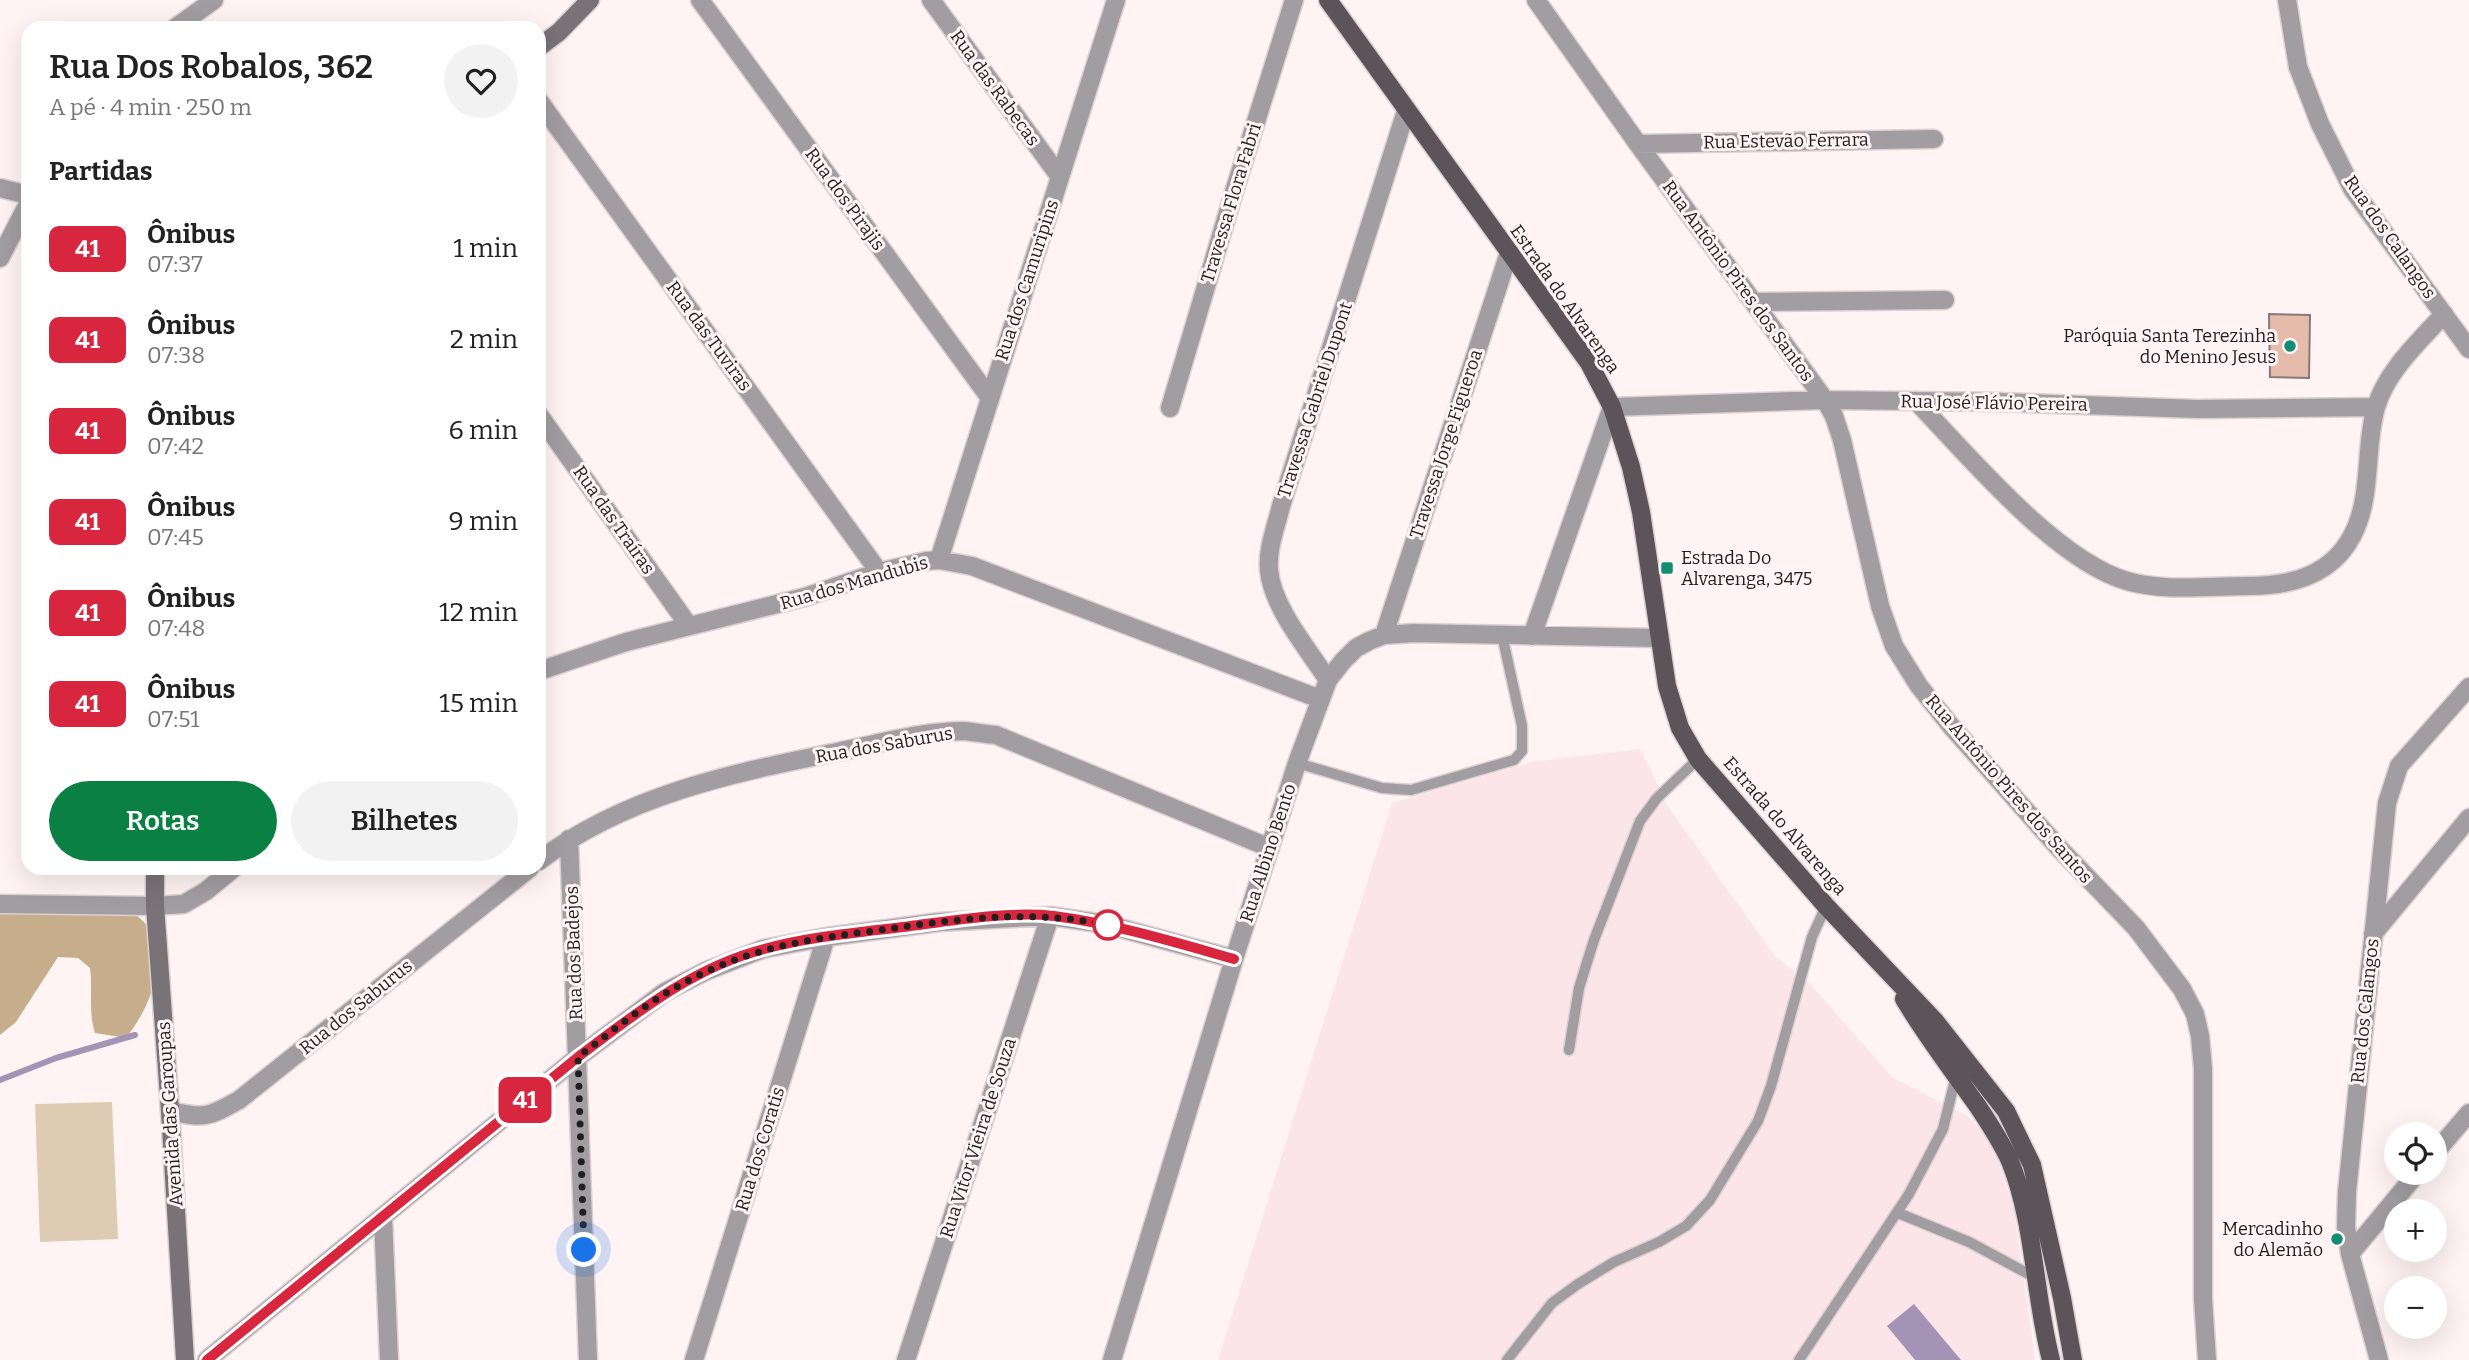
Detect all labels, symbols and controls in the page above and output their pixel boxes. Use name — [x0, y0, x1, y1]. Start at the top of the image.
street label: Rua das Rabecas — [946, 26, 1044, 150]
button: heart — [444, 44, 518, 118]
text: Rua Dos Robalos, 362 — [49, 47, 373, 87]
text: A pé · 4 min · 250 m — [49, 93, 252, 121]
street label: Travessa Flora Fabri — [1196, 121, 1266, 285]
street label: Rua Estevão Ferrara — [1703, 129, 1869, 153]
street label: Rua dos Pirajis — [800, 143, 890, 255]
text: Partidas — [49, 156, 153, 187]
street label: Rua dos Calangos — [2339, 171, 2441, 303]
street label: Rua Antônio Pires dos Santos — [1658, 176, 1818, 386]
street label: Rua dos Camuripins — [991, 197, 1063, 363]
text: Ônibus — [147, 219, 235, 250]
street label: Estrada do Alvarenga — [1505, 220, 1625, 378]
text: 1 min — [453, 233, 518, 264]
text: 41 — [75, 235, 100, 263]
text: 07:37 — [147, 250, 203, 278]
street label: Rua das Tuviras — [662, 277, 756, 395]
street label: Travessa Gabriel Dupont — [1273, 299, 1357, 501]
text: Ônibus — [147, 310, 235, 341]
text: 2 min — [450, 324, 518, 355]
place label: Paróquia Santa Terezinha do Menino Jesus — [2063, 325, 2276, 368]
text: 41 — [75, 326, 100, 354]
marker: Paróquia Santa Terezinha do Menino Jesus — [2282, 338, 2298, 354]
text: 07:38 — [147, 341, 205, 369]
street label: Travessa Jorge Figueroa — [1405, 347, 1487, 541]
street label: Rua José Flávio Pereira — [1900, 390, 2088, 416]
text: Ônibus — [147, 401, 235, 432]
text: 6 min — [449, 415, 518, 446]
text: 41 — [75, 417, 100, 445]
text: 07:42 — [147, 432, 204, 460]
street label: Rua das Traíras — [569, 462, 659, 578]
text: Ônibus — [147, 492, 235, 523]
text: 9 min — [449, 506, 518, 537]
text: 41 — [75, 508, 100, 536]
text: 07:45 — [147, 523, 204, 551]
place label: Estrada Do Alvarenga, 3475 — [1681, 547, 1812, 590]
street label: Rua dos Mandubis — [778, 551, 930, 615]
marker: Estrada Do Alvarenga, 3475 — [1659, 560, 1675, 576]
text: Ônibus — [147, 583, 235, 614]
text: 12 min — [439, 597, 518, 628]
text: 41 — [75, 599, 100, 627]
text: 07:48 — [147, 614, 205, 642]
text: Ônibus — [147, 674, 235, 705]
text: 15 min — [439, 688, 518, 719]
text: 41 — [75, 690, 100, 718]
street label: Rua Antônio Pires dos Santos — [1921, 690, 2097, 888]
text: 07:51 — [147, 705, 200, 733]
street label: Rua dos Saburus — [814, 722, 954, 768]
street label: Estrada do Alvarenga — [1719, 752, 1851, 900]
button: Rotas — [49, 781, 277, 861]
button: Bilhetes — [291, 781, 518, 861]
street label: Rua Albino Bento — [1235, 781, 1301, 925]
street label: Rua dos Badejos — [561, 885, 587, 1021]
unlabelled marker — [1093, 910, 1123, 940]
street label: Rua dos Calangos — [2346, 938, 2384, 1084]
street label: Rua dos Saburus — [295, 955, 417, 1059]
street label: Avenida das Garoupas — [153, 1021, 187, 1207]
street label: Rua Vitor Vieira de Souza — [935, 1035, 1021, 1241]
line badge: 41 — [494, 1077, 556, 1123]
street label: Rua dos Coratis — [731, 1084, 789, 1214]
text: 41 — [513, 1086, 537, 1114]
map controls — [2384, 1122, 2447, 1339]
button: locate — [2384, 1122, 2447, 1185]
button: + — [2384, 1199, 2447, 1262]
place label: Mercadinho do Alemão — [2222, 1218, 2323, 1261]
marker: Mercadinho do Alemão — [2329, 1231, 2345, 1247]
your location — [566, 1232, 601, 1267]
button: − — [2384, 1276, 2447, 1339]

